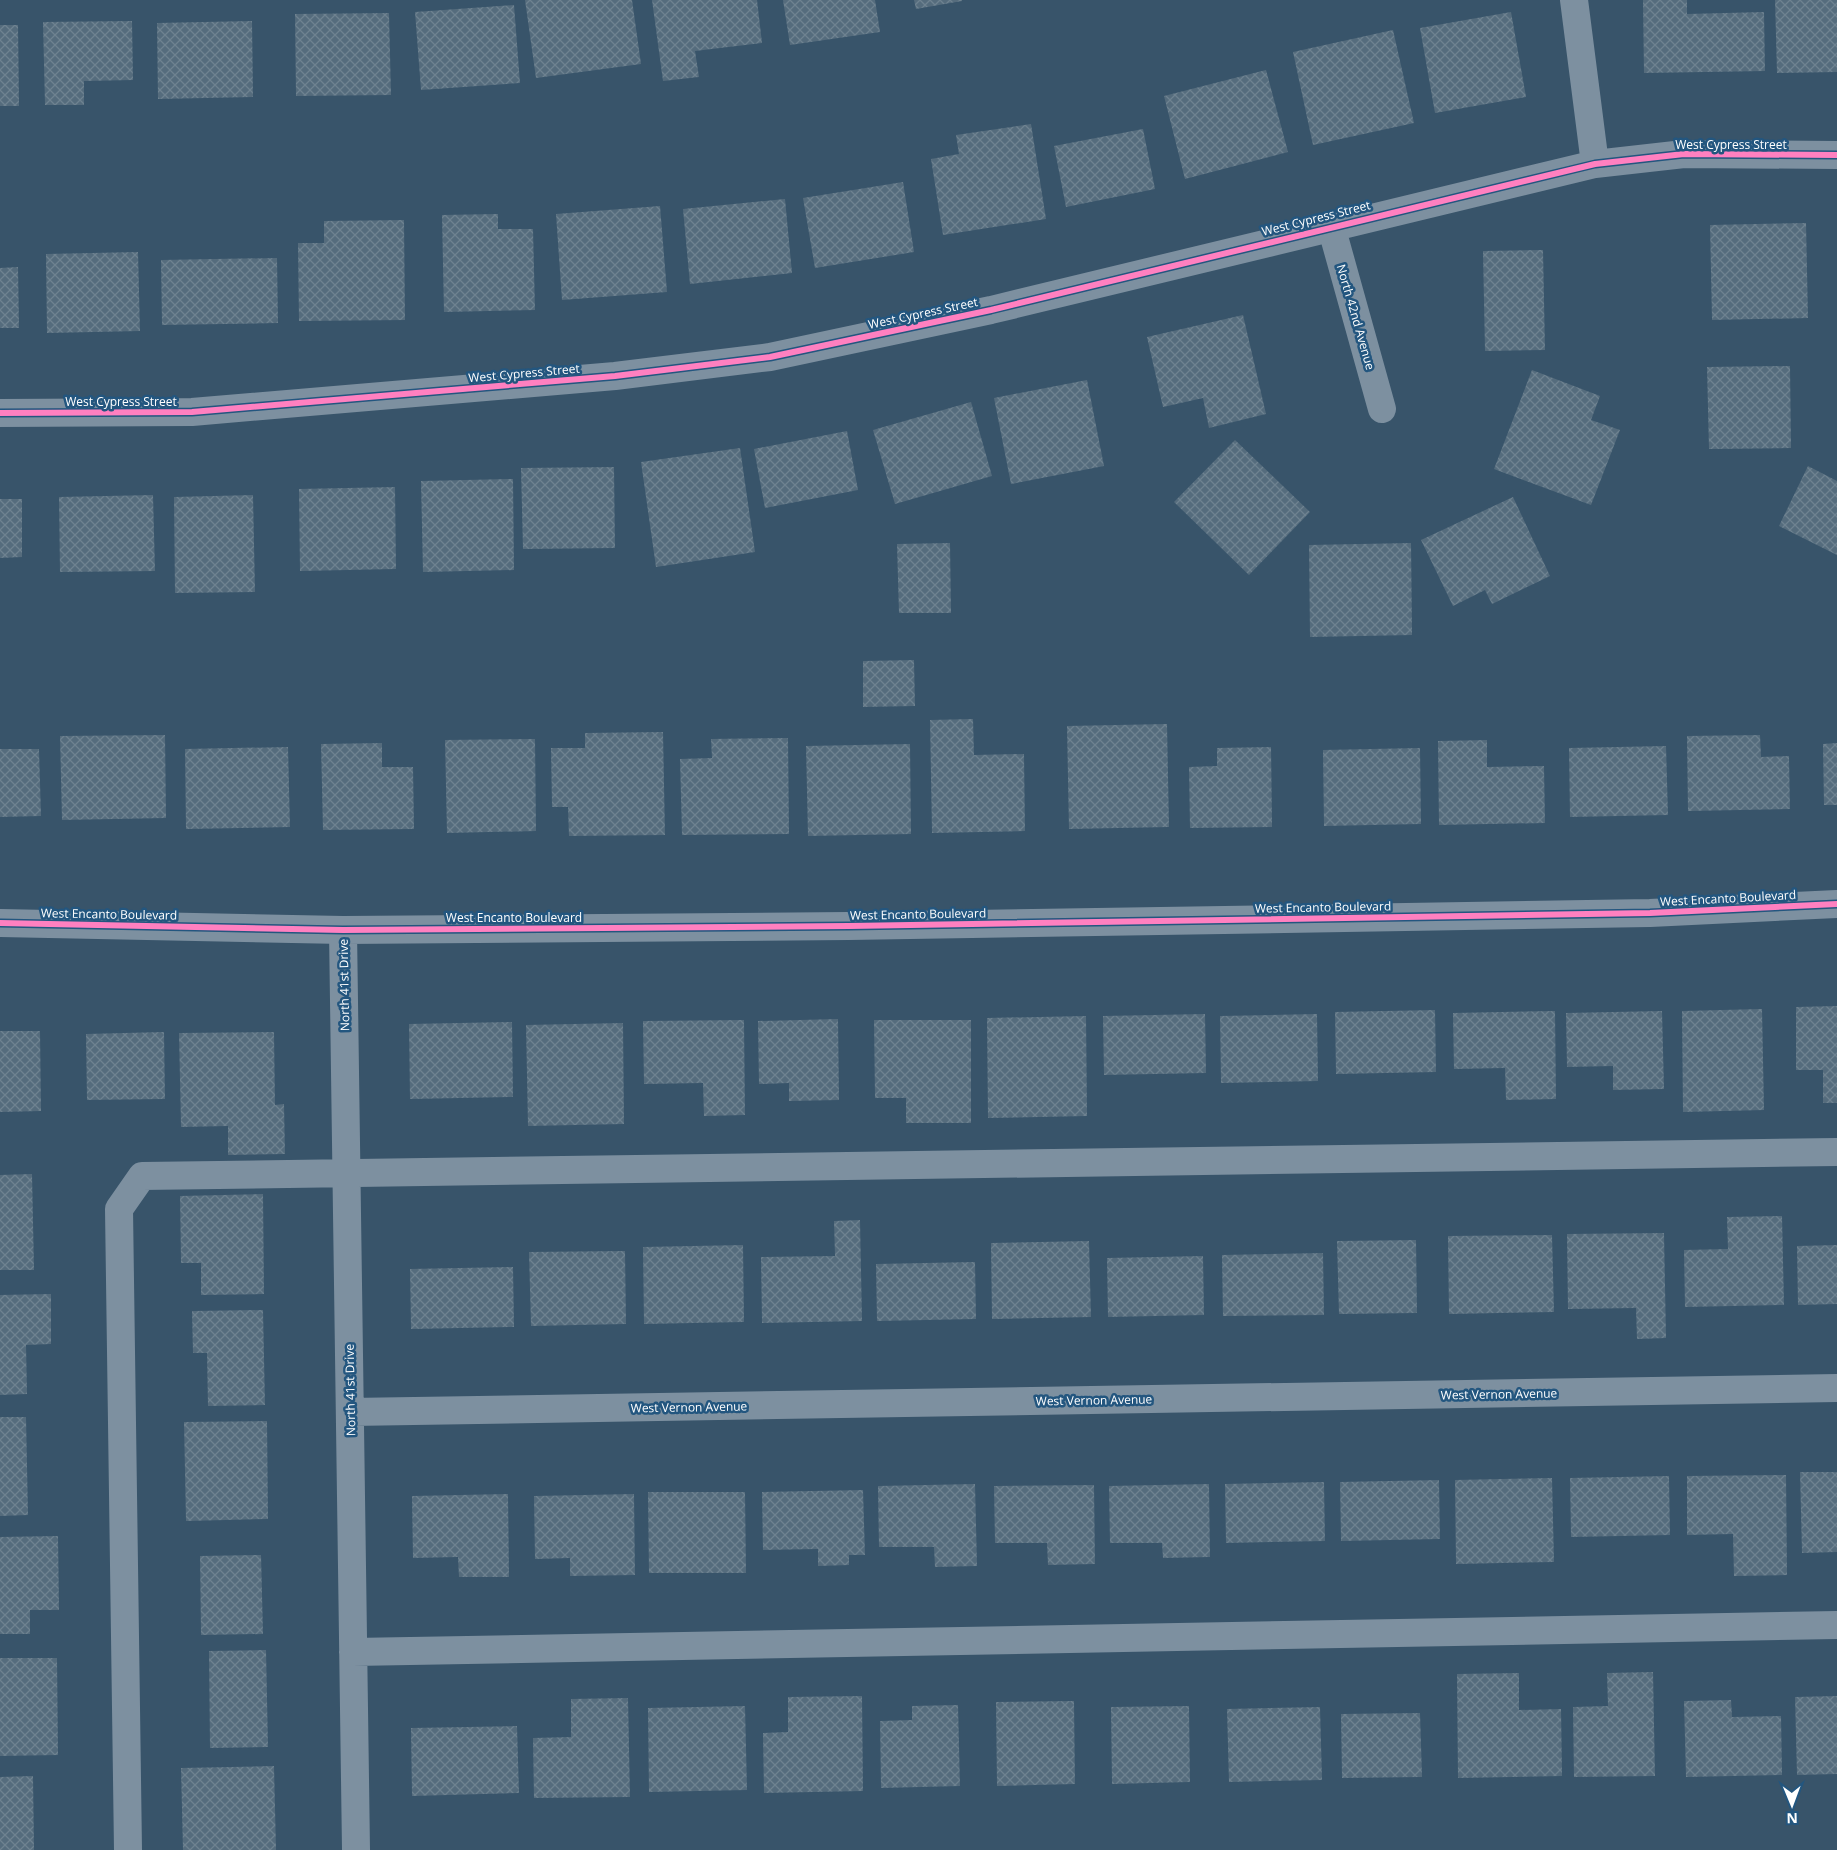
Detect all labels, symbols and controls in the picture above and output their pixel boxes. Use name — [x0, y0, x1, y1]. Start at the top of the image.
street label: West Cypress Street — [1675, 136, 1787, 153]
street label: West Cypress Street — [1260, 196, 1372, 240]
street label: North 42nd Avenue — [1333, 262, 1379, 372]
street label: West Cypress Street — [867, 293, 979, 333]
street label: West Cypress Street — [468, 360, 580, 386]
street label: West Cypress Street — [65, 393, 177, 410]
street label: West Encanto Boulevard — [1659, 886, 1797, 910]
street label: West Encanto Boulevard — [1255, 897, 1391, 917]
street label: West Encanto Boulevard — [41, 904, 177, 924]
street label: West Encanto Boulevard — [850, 904, 986, 924]
street label: West Encanto Boulevard — [446, 909, 582, 926]
street label: North 41st Drive — [335, 939, 353, 1031]
street label: North 41st Drive — [341, 1344, 359, 1436]
street label: West Vernon Avenue — [1441, 1384, 1558, 1404]
street label: West Vernon Avenue — [1036, 1390, 1153, 1410]
street label: West Vernon Avenue — [631, 1397, 748, 1417]
north arrow — [1767, 1780, 1817, 1830]
text: N — [1786, 1809, 1798, 1828]

